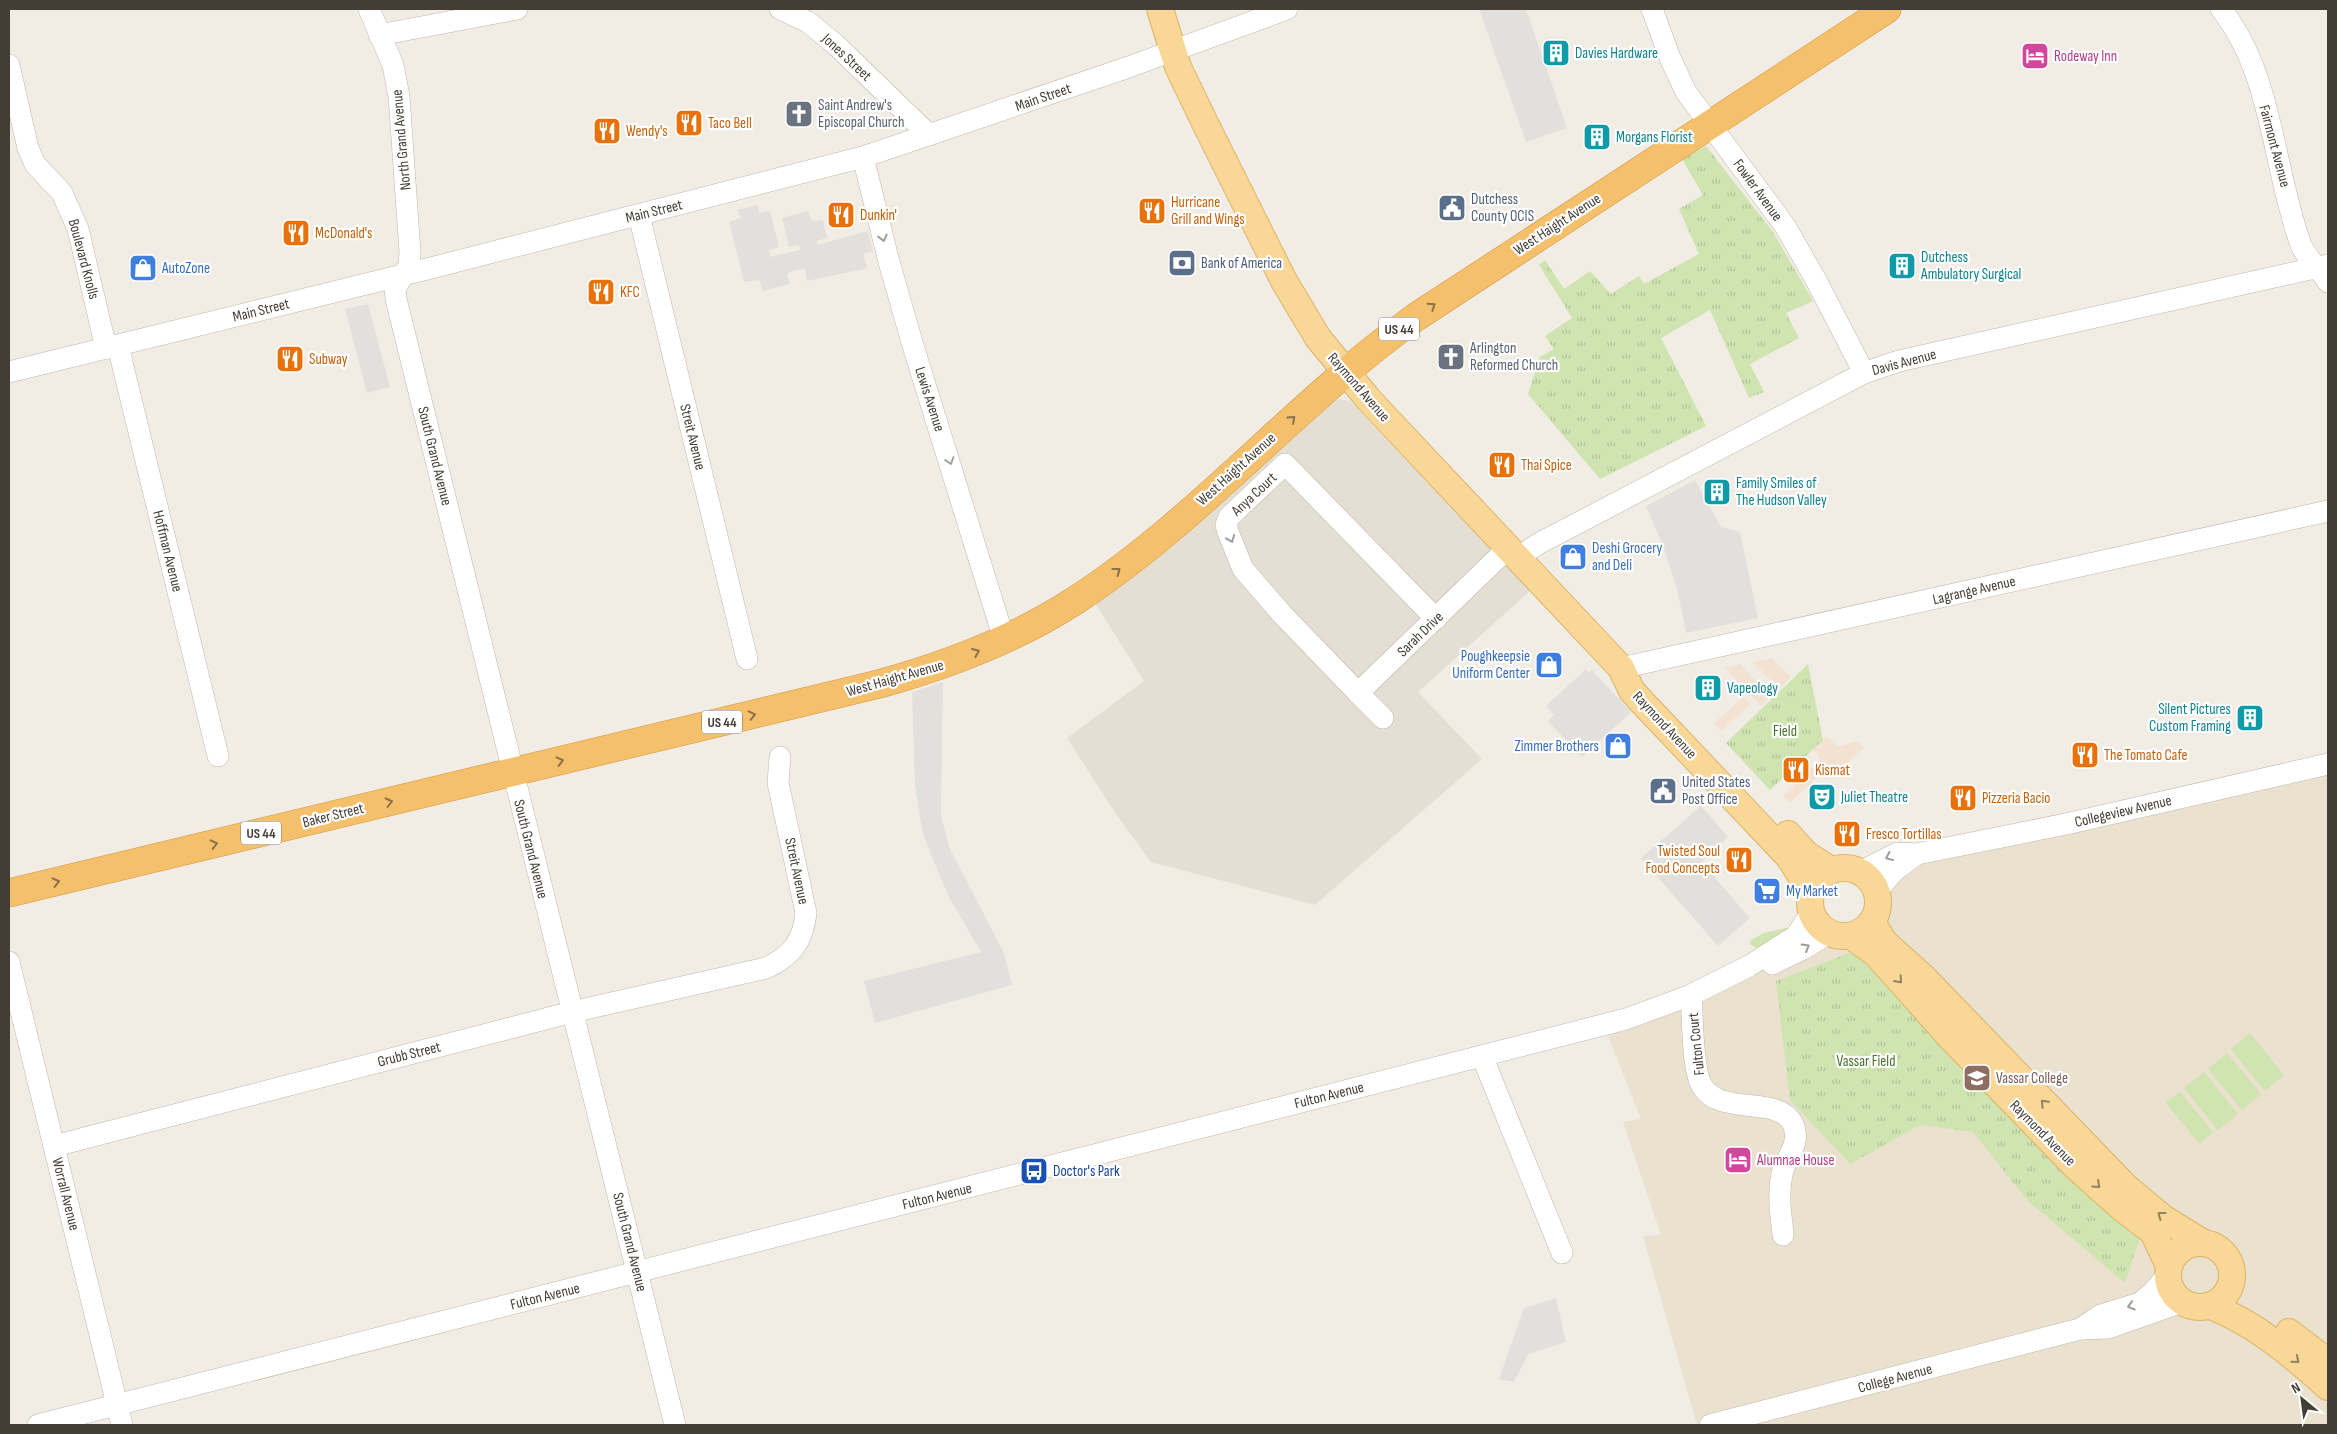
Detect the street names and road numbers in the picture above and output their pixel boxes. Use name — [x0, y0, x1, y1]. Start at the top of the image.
street label: Jones Street — [817, 29, 876, 85]
street label: Main Street — [1013, 79, 1074, 116]
street label: North Grand Avenue — [388, 89, 415, 191]
street label: Fairmont Avenue — [2254, 103, 2295, 189]
street label: Fowler Avenue — [1729, 155, 1787, 225]
street label: West Haight Avenue — [1510, 189, 1604, 260]
street label: Main Street — [624, 195, 685, 228]
street label: Boulevard Knolls — [64, 217, 103, 301]
street label: Main Street — [231, 294, 292, 327]
road number: US 44 — [1379, 318, 1419, 340]
street label: Davis Avenue — [1870, 345, 1938, 380]
street label: Raymond Avenue — [1323, 349, 1394, 426]
street label: Lewis Avenue — [910, 364, 949, 434]
street label: Streit Avenue — [675, 402, 710, 472]
street label: South Grand Avenue — [413, 405, 456, 508]
street label: West Haight Avenue — [1193, 429, 1280, 510]
street label: Anya Court — [1227, 468, 1281, 521]
street label: Hoffman Avenue — [148, 508, 187, 594]
street label: Lagrange Avenue — [1931, 572, 2017, 609]
street label: Sarah Drive — [1393, 608, 1447, 661]
street label: West Haight Avenue — [844, 656, 946, 701]
street label: Raymond Avenue — [1628, 687, 1701, 763]
road number: US 44 — [702, 710, 742, 734]
street label: Collegeview Avenue — [2073, 791, 2173, 832]
street label: South Grand Avenue — [509, 798, 552, 901]
street label: Baker Street — [301, 799, 366, 832]
road number: US 44 — [241, 821, 281, 844]
street label: Streit Avenue — [780, 836, 813, 906]
street label: Fulton Court — [1684, 1011, 1709, 1076]
street label: Grubb Street — [375, 1037, 443, 1072]
street label: Fulton Avenue — [1292, 1078, 1366, 1113]
street label: Raymond Avenue — [2006, 1096, 2080, 1170]
street label: Worrall Avenue — [47, 1156, 84, 1233]
street label: Fulton Avenue — [900, 1179, 974, 1214]
street label: South Grand Avenue — [608, 1191, 651, 1294]
street label: Fulton Avenue — [508, 1279, 582, 1314]
street label: College Avenue — [1856, 1359, 1934, 1397]

